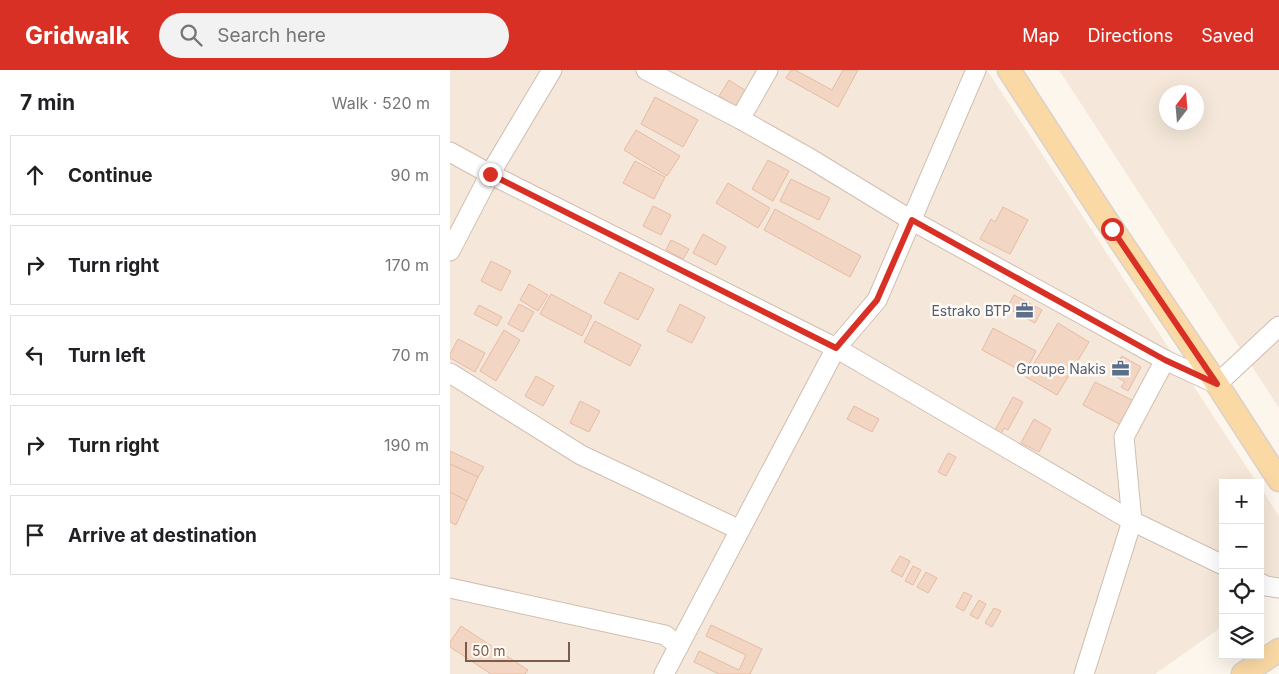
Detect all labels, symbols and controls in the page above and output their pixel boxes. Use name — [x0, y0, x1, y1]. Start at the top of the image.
search box — [159, 13, 509, 58]
text: Gridwalk — [25, 21, 129, 50]
icon: search — [177, 21, 205, 49]
text: Search here — [217, 24, 326, 47]
text: Map — [1022, 25, 1060, 46]
text: Directions — [1088, 25, 1173, 46]
text: Saved — [1201, 25, 1254, 46]
north arrow — [1159, 85, 1204, 130]
text: 7 min — [20, 90, 75, 115]
text: Walk · 520 m — [332, 93, 430, 113]
icon: ahead — [21, 161, 49, 189]
route end — [479, 163, 502, 186]
text: Continue — [68, 164, 153, 187]
text: 90 m — [390, 165, 429, 185]
route start — [1101, 218, 1124, 241]
icon: right — [21, 251, 49, 279]
text: Turn right — [68, 254, 159, 277]
text: 170 m — [385, 255, 429, 275]
office icon: Estrako BTP — [1015, 300, 1035, 320]
place label: Estrako BTP — [931, 302, 1011, 319]
icon: left — [21, 341, 49, 369]
text: Turn left — [68, 344, 146, 367]
text: 70 m — [392, 345, 429, 365]
office icon: Groupe Nakis — [1110, 358, 1130, 378]
place label: Groupe Nakis — [1016, 360, 1106, 377]
icon: right — [21, 431, 49, 459]
text: Turn right — [68, 434, 159, 457]
text: 190 m — [384, 435, 429, 455]
map controls — [1219, 479, 1264, 659]
button: + — [1219, 479, 1264, 524]
icon: arrive — [21, 521, 49, 549]
text: Arrive at destination — [68, 524, 257, 547]
button: − — [1219, 524, 1264, 569]
button: locate — [1219, 569, 1264, 614]
button: layers — [1219, 614, 1264, 659]
scale bar — [465, 639, 570, 662]
text: 50 m — [472, 642, 506, 659]

